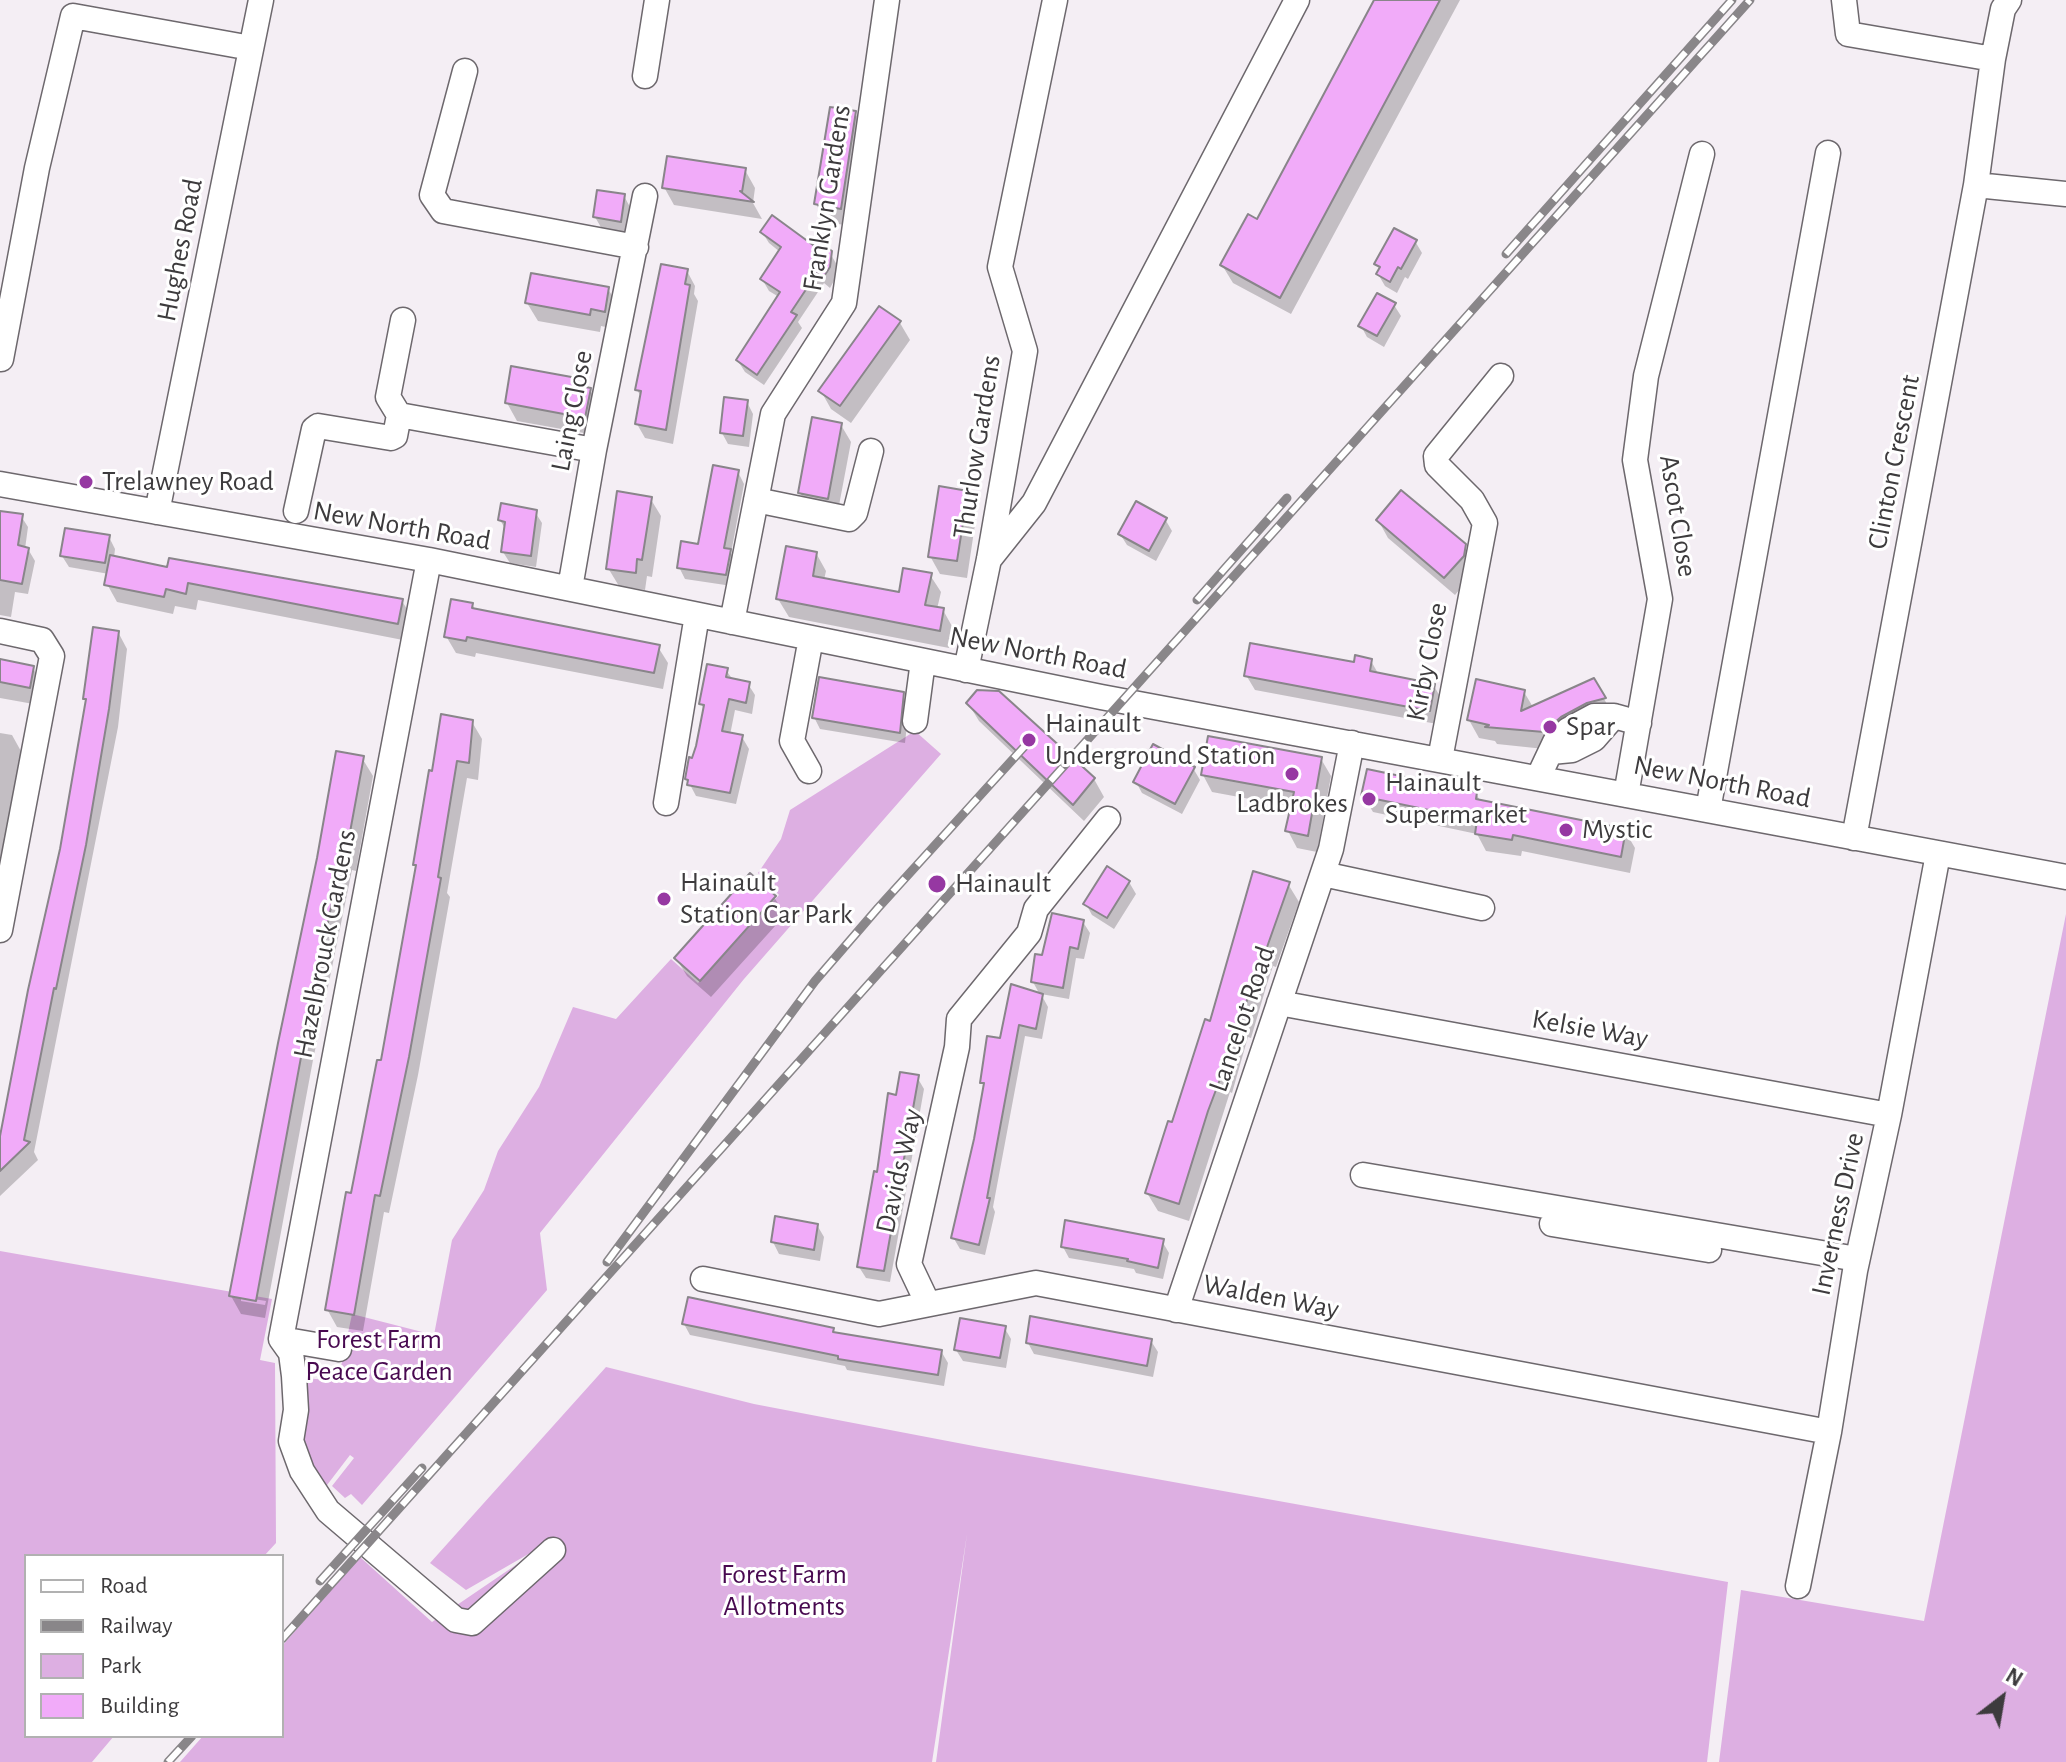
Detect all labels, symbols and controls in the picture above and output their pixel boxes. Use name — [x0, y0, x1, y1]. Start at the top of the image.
street label: Franklyn Gardens — [796, 102, 858, 294]
street label: Hughes Road — [150, 176, 210, 324]
street label: Laing Close — [544, 348, 600, 474]
street label: Thurlow Gardens — [946, 353, 1008, 541]
street label: Clinton Crescent — [1861, 372, 1927, 552]
street label: Ascot Close — [1652, 453, 1704, 579]
place label: Trelawney Road — [102, 465, 274, 499]
marker: Trelawney Road — [77, 473, 95, 491]
street label: New North Road — [311, 494, 493, 558]
street label: Kirby Close — [1399, 600, 1455, 724]
street label: New North Road — [947, 619, 1129, 687]
place label: Hainault Underground Station — [1045, 707, 1276, 773]
place label: Spar — [1566, 710, 1615, 744]
marker: Spar — [1541, 718, 1559, 736]
marker: Hainault Underground Station — [1020, 731, 1038, 749]
street label: New North Road — [1631, 748, 1813, 816]
marker: Ladbrokes — [1283, 765, 1301, 783]
place label: Hainault Supermarket — [1385, 766, 1527, 832]
place label: Ladbrokes — [1236, 787, 1348, 821]
marker: Hainault Supermarket — [1360, 790, 1378, 808]
place label: Mystic — [1582, 813, 1652, 847]
marker: Mystic — [1557, 821, 1575, 839]
street label: Hazelbrouck Gardens — [286, 827, 364, 1061]
place label: Hainault Station Car Park — [680, 866, 853, 932]
place label: Hainault — [955, 867, 1051, 901]
marker: Hainault — [926, 873, 948, 895]
marker: Hainault Station Car Park — [655, 890, 673, 908]
street label: Lancelot Road — [1201, 942, 1283, 1096]
street label: Kelsie Way — [1529, 1002, 1651, 1056]
street label: Davids Way — [868, 1105, 930, 1237]
street label: Inverness Drive — [1804, 1130, 1872, 1298]
street label: Walden Way — [1200, 1267, 1342, 1327]
park label: Forest Farm Peace Garden — [305, 1323, 453, 1389]
legend — [24, 1554, 284, 1738]
park label: Forest Farm Allotments — [721, 1558, 847, 1624]
text: Road — [100, 1574, 148, 1598]
text: Railway — [100, 1614, 172, 1638]
text: Park — [100, 1654, 141, 1678]
north arrow — [1962, 1658, 2042, 1738]
text: N — [2002, 1664, 2027, 1691]
text: Building — [100, 1694, 179, 1718]

